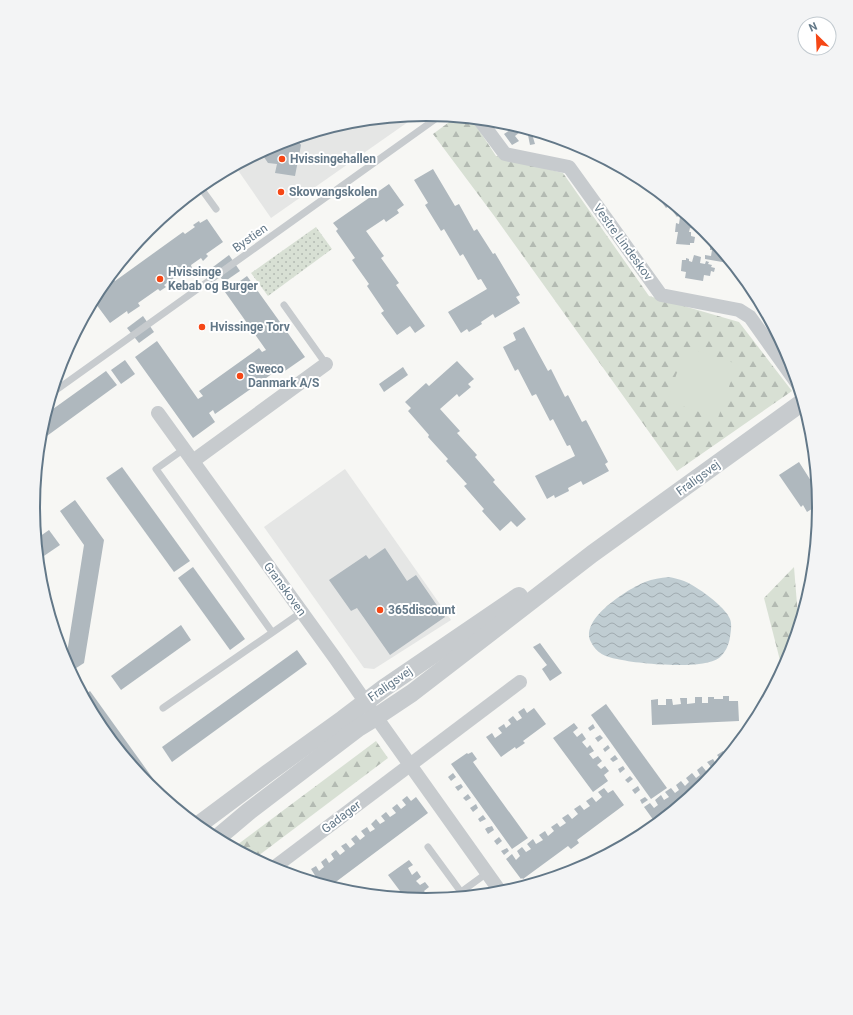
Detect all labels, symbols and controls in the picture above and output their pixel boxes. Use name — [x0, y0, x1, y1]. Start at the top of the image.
north arrow — [797, 16, 837, 56]
text: N — [807, 20, 820, 35]
place label: Hvissingehallen — [290, 152, 376, 166]
marker: Hvissingehallen — [277, 154, 287, 164]
place label: Skovvangskolen — [289, 185, 378, 199]
marker: Skovvangskolen — [276, 187, 286, 197]
street label: Vestre Lindeskov — [591, 201, 656, 283]
street label: Bystien — [230, 221, 270, 255]
place label: Hvissinge Kebab og Burger — [168, 265, 258, 293]
marker: Hvissinge Kebab og Burger — [155, 274, 165, 284]
place label: Hvissinge Torv — [210, 320, 290, 334]
marker: Hvissinge Torv — [197, 322, 207, 332]
place label: Sweco Danmark A/S — [248, 362, 319, 390]
marker: Sweco Danmark A/S — [235, 371, 245, 381]
street label: Fraligsvej — [673, 457, 723, 499]
street label: Granskoven — [261, 559, 309, 619]
place label: 365discount — [388, 603, 455, 617]
marker: 365discount — [375, 605, 385, 615]
street label: Fraligsvej — [365, 664, 415, 704]
street label: Gadager — [319, 798, 363, 836]

